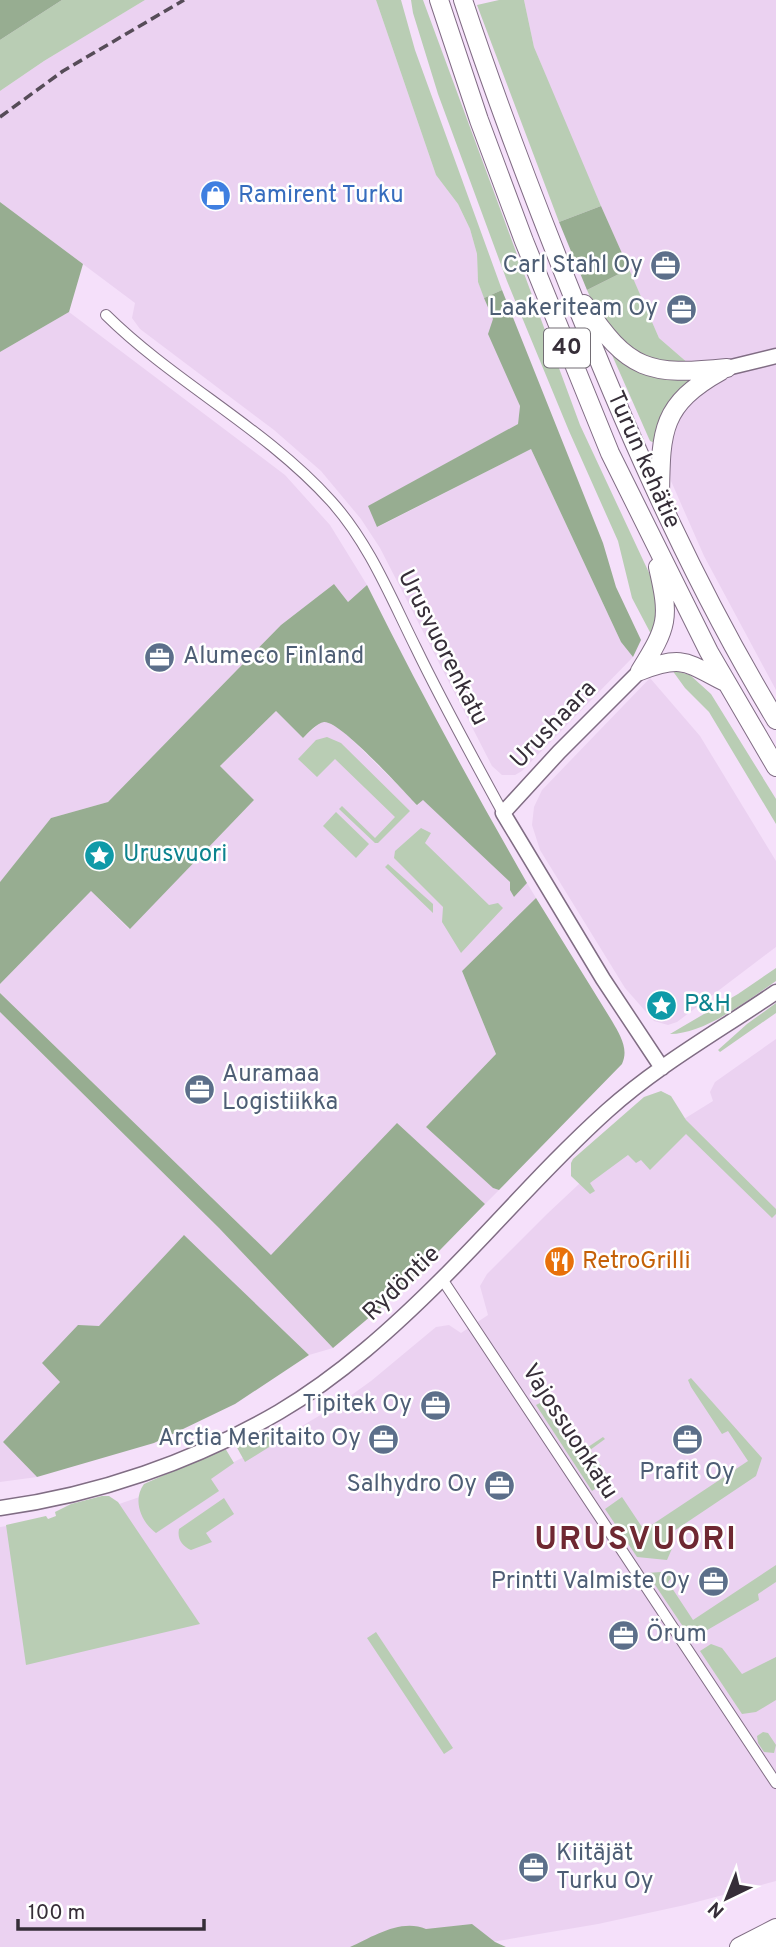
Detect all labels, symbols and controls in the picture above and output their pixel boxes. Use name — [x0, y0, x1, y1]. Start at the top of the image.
shop icon: Ramirent Turku — [198, 179, 232, 213]
place label: Ramirent Turku — [238, 181, 404, 211]
office icon: Carl Stahl Oy — [649, 249, 683, 283]
place label: Carl Stahl Oy — [502, 251, 643, 281]
office icon: Laakeriteam Oy — [664, 292, 698, 326]
place label: Laakeriteam Oy — [488, 294, 658, 324]
road number: 40 — [544, 328, 590, 368]
street label: Turun kehätie — [599, 387, 687, 533]
street label: Urusvuorenkatu — [390, 565, 494, 731]
office icon: Alumeco Finland — [143, 640, 177, 674]
place label: Alumeco Finland — [183, 642, 364, 672]
street label: Urushaara — [505, 675, 603, 775]
place icon: Urusvuori — [83, 838, 117, 872]
place label: Urusvuori — [123, 840, 227, 870]
place icon: P&H — [644, 988, 678, 1022]
place label: P&H — [684, 990, 731, 1020]
place label: Auramaa Logistiikka — [222, 1060, 338, 1118]
office icon: Auramaa Logistiikka — [182, 1072, 216, 1106]
street label: Rydöntie — [357, 1240, 447, 1328]
restaurant icon: RetroGrilli — [542, 1245, 576, 1279]
place label: RetroGrilli — [582, 1247, 691, 1277]
street label: Vajossuonkatu — [514, 1359, 624, 1505]
office icon: Tipitek Oy — [418, 1388, 452, 1422]
place label: Tipitek Oy — [302, 1390, 412, 1420]
office icon: Arctia Meritaito Oy — [367, 1422, 401, 1456]
office icon: Prafit Oy — [670, 1422, 704, 1456]
place label: Arctia Meritaito Oy — [158, 1424, 361, 1454]
place label: Prafit Oy — [639, 1458, 735, 1488]
office icon: Salhydro Oy — [483, 1468, 517, 1502]
place label: Salhydro Oy — [346, 1470, 477, 1500]
district label: URUSVUORI — [534, 1521, 738, 1561]
office icon: Printti Valmiste Oy — [696, 1565, 730, 1599]
place label: Printti Valmiste Oy — [491, 1567, 690, 1597]
office icon: Örum — [606, 1618, 640, 1652]
place label: Örum — [646, 1618, 707, 1650]
place label: Kiitäjät Turku Oy — [556, 1839, 653, 1897]
office icon: Kiitäjät Turku Oy — [516, 1851, 550, 1885]
north arrow — [692, 1863, 762, 1933]
scale bar — [18, 1888, 203, 1932]
text: N — [704, 1896, 730, 1922]
text: 100 m — [28, 1900, 85, 1927]

